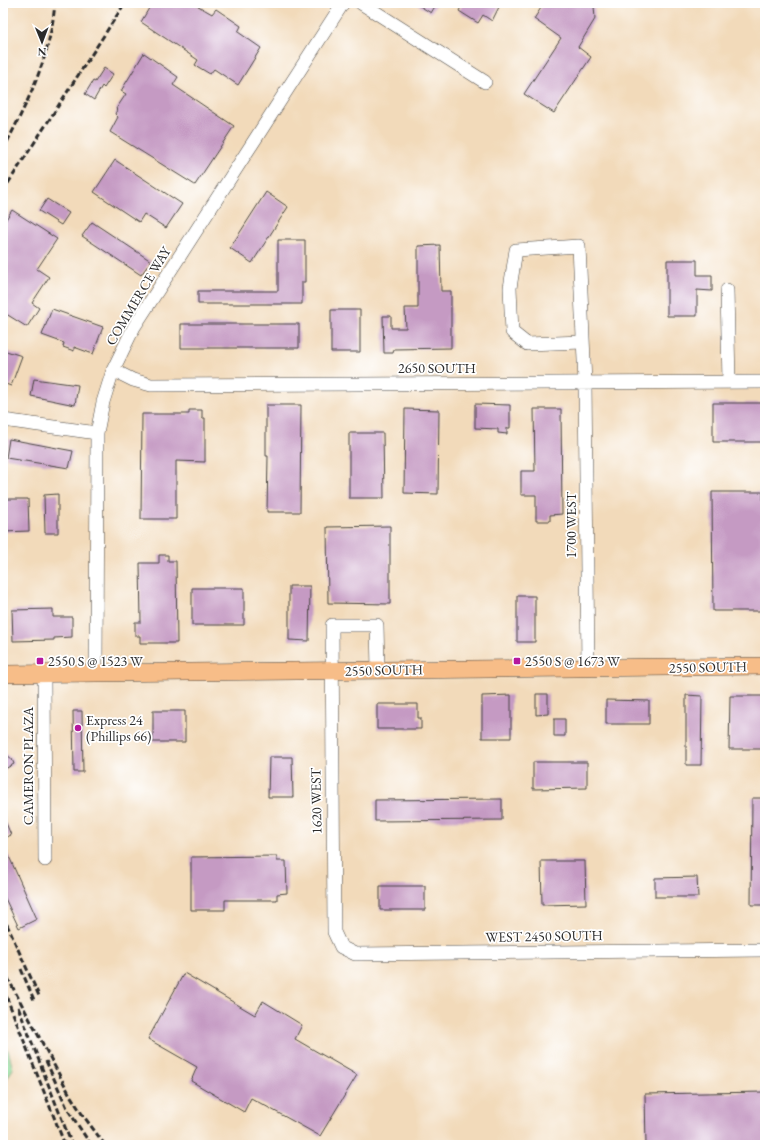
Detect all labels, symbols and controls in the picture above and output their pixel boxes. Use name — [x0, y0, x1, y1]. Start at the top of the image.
north arrow — [22, 22, 62, 62]
text: N — [38, 45, 47, 59]
street label: COMMERCE WAY — [101, 243, 175, 349]
street label: 2650 SOUTH — [398, 359, 476, 377]
street label: 1700 WEST — [562, 491, 580, 558]
place label: 2550 S @ 1523 W — [48, 652, 144, 670]
place label: 2550 S @ 1673 W — [525, 652, 621, 670]
marker: 2550 S @ 1523 W — [35, 656, 45, 666]
marker: 2550 S @ 1673 W — [512, 656, 522, 666]
street label: 2550 SOUTH — [669, 657, 747, 677]
street label: 2550 SOUTH — [345, 660, 423, 680]
street label: CAMERON PLAZA — [19, 706, 37, 825]
place label: Express 24 (Phillips 66) — [86, 711, 151, 745]
marker: Express 24 (Phillips 66) — [73, 723, 83, 733]
street label: 1620 WEST — [306, 767, 326, 834]
street label: WEST 2450 SOUTH — [485, 926, 603, 946]

